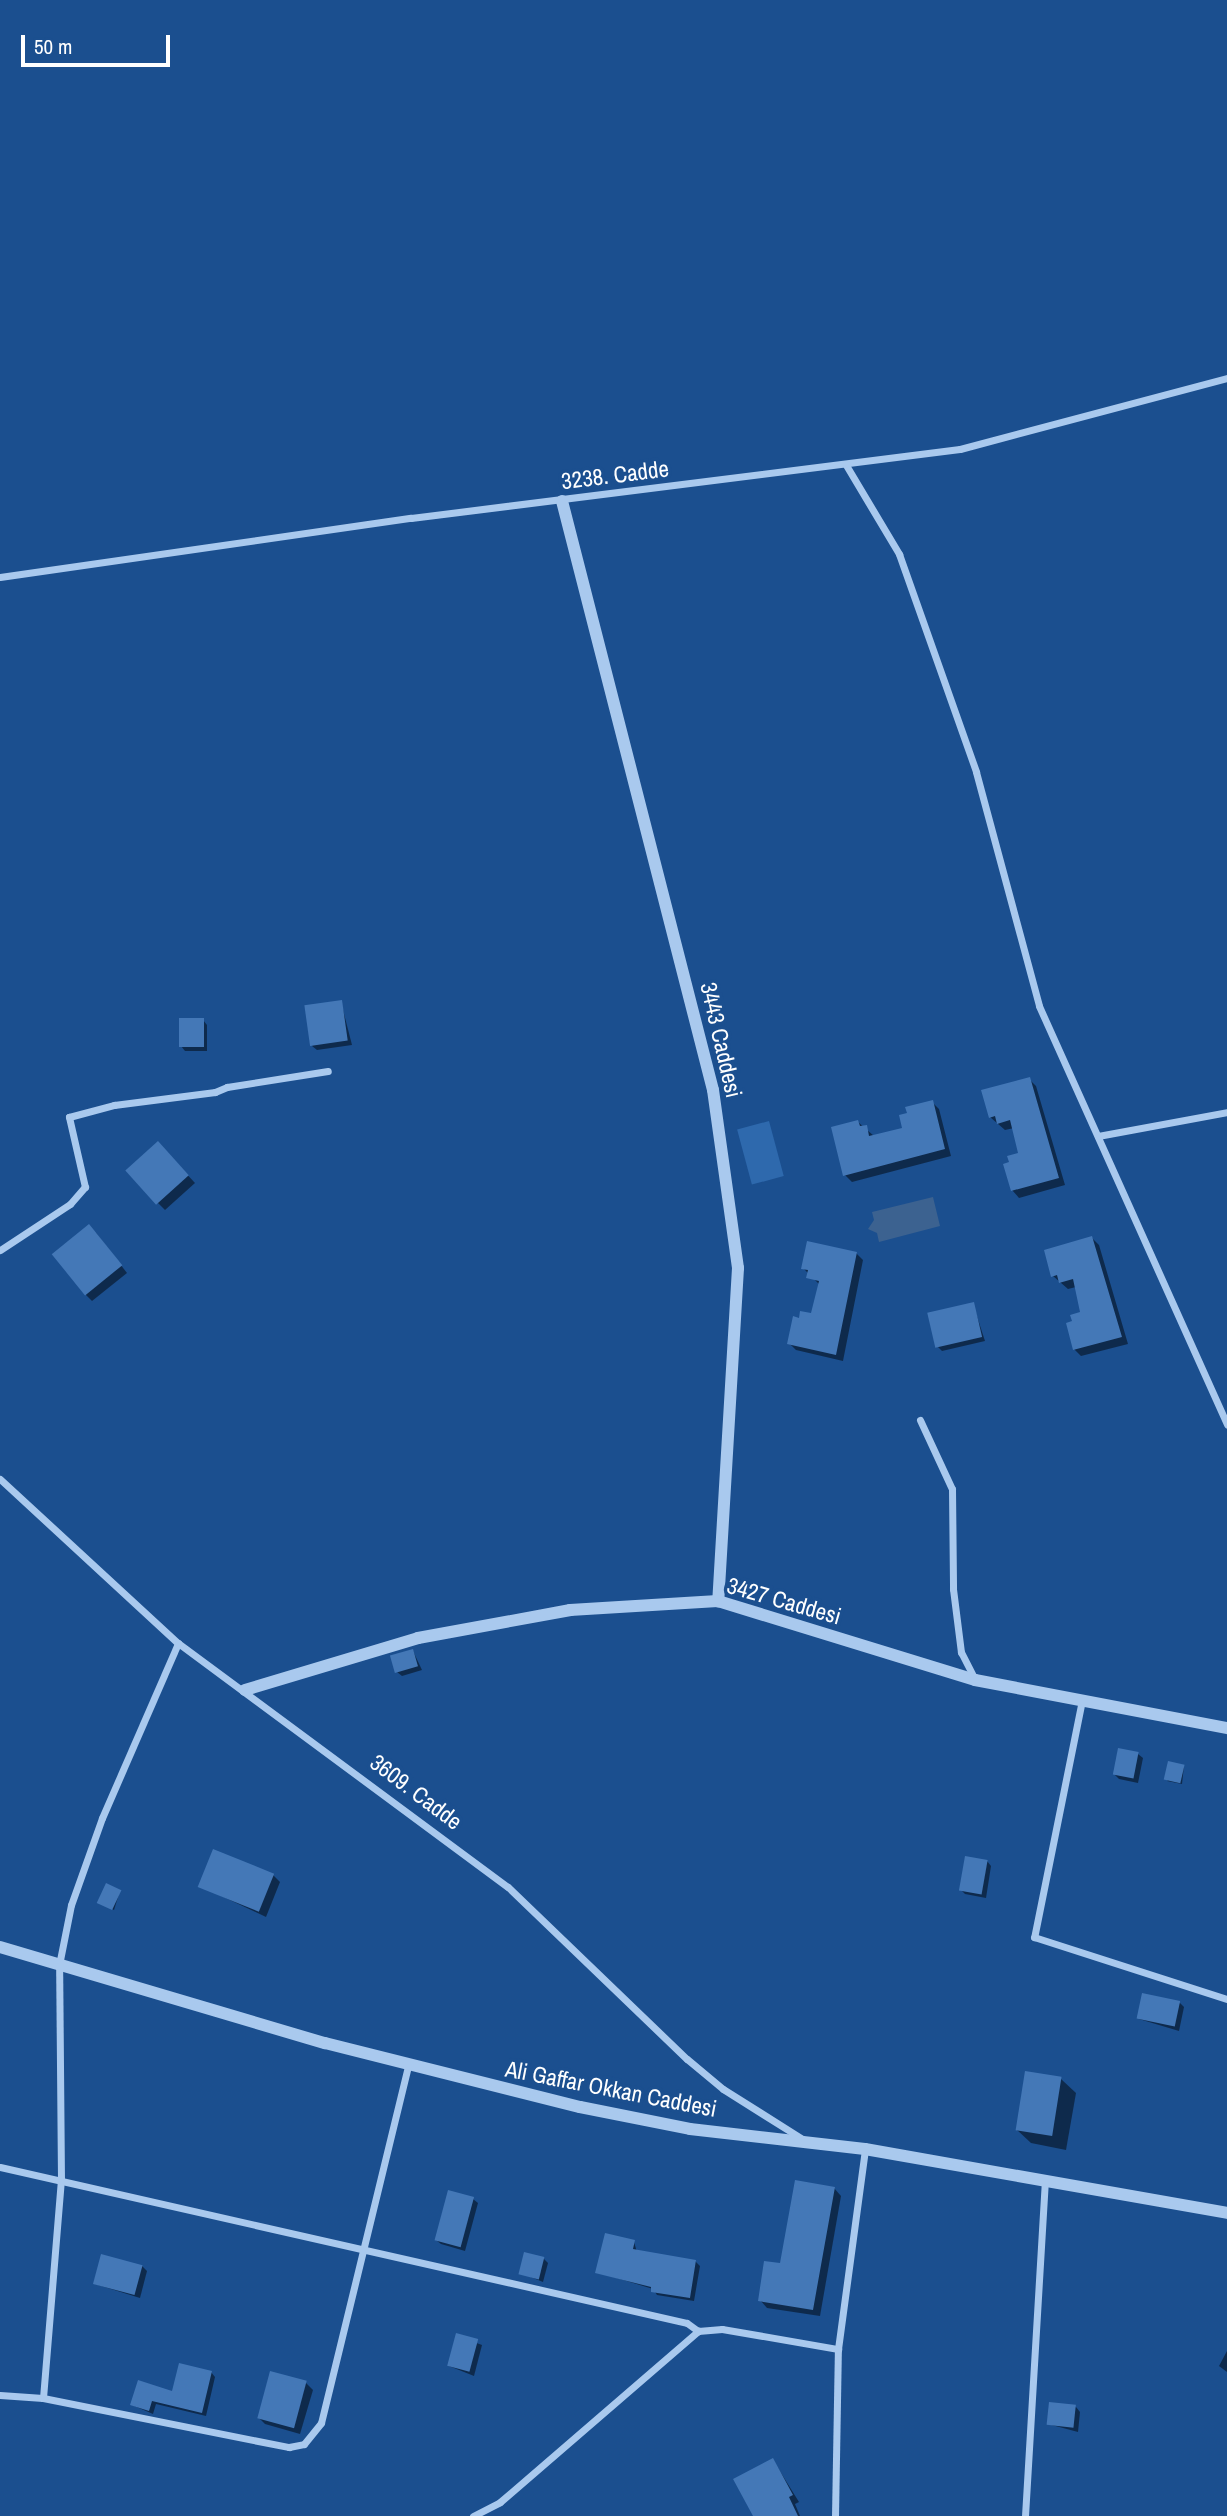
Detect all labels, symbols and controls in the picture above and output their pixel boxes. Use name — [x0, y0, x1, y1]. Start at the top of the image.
scale bar — [24, 21, 173, 65]
text: 50 m — [34, 32, 72, 61]
street label: 3238. Cadde — [560, 455, 670, 495]
street label: 3443 Caddesi — [694, 980, 748, 1100]
street label: 3427 Caddesi — [724, 1572, 844, 1630]
street label: 3609. Cadde — [365, 1748, 467, 1836]
street label: Ali Gaffar Okkan Caddesi — [503, 2055, 719, 2123]

